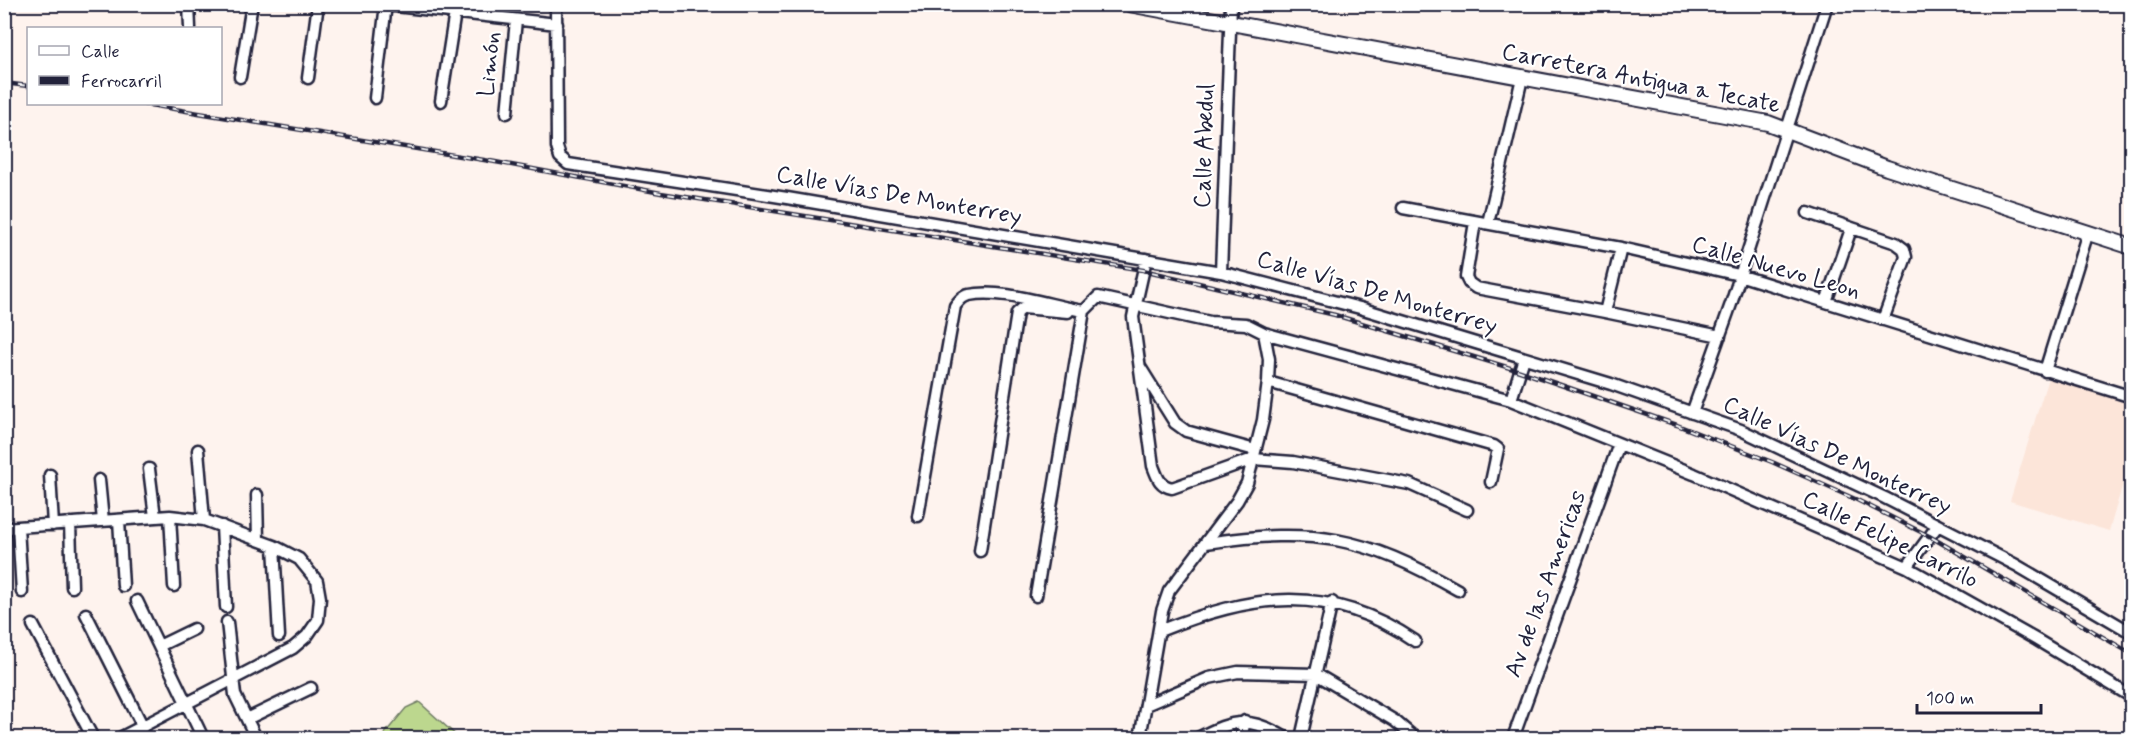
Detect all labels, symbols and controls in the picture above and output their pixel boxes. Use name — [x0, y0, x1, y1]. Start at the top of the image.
legend — [27, 27, 222, 105]
street label: Limón — [471, 30, 509, 98]
street label: Carretera Antigua a Tecate — [1499, 37, 1783, 121]
text: Calle — [81, 40, 120, 64]
text: Ferrocarril — [81, 70, 162, 94]
street label: Calle Abedul — [1187, 83, 1223, 209]
street label: Calle Vías De Monterrey — [774, 159, 1024, 233]
street label: Calle Nuevo Leon — [1688, 229, 1864, 307]
street label: Calle Vías De Monterrey — [1253, 244, 1501, 342]
street label: Calle Vías De Monterrey — [1718, 389, 1956, 523]
street label: Calle Felipe Carrilo — [1797, 484, 1983, 596]
street label: Av de las Americas — [1498, 486, 1594, 682]
scale bar — [1917, 677, 2042, 715]
text: 100 m — [1926, 687, 1974, 711]

